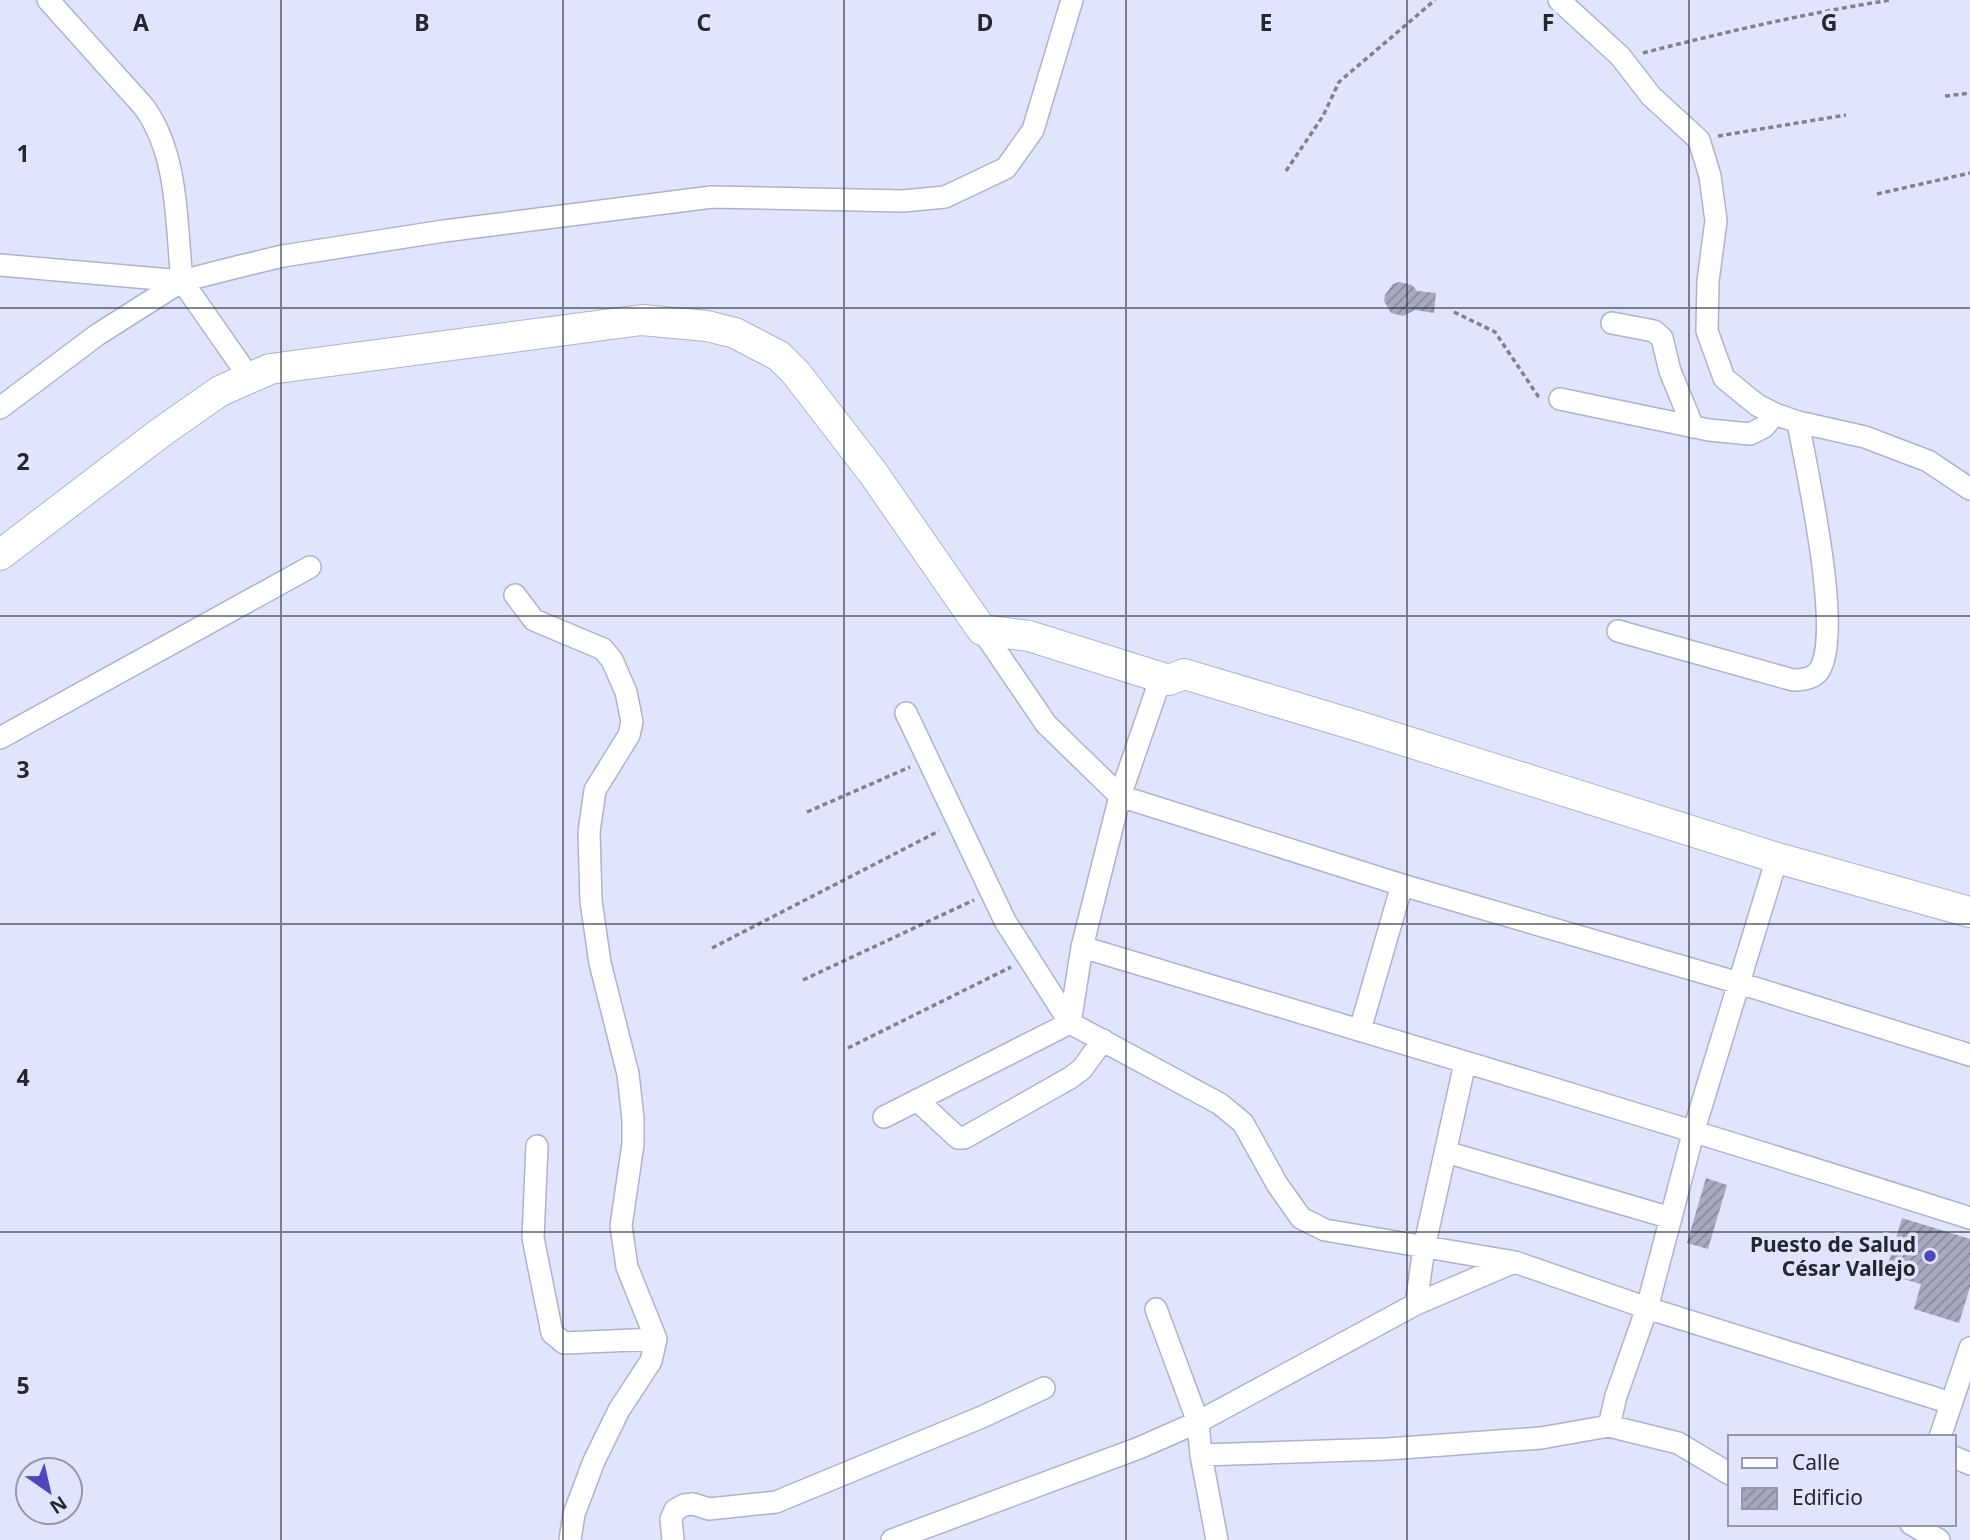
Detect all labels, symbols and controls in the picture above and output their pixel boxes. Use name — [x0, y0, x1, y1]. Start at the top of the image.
text: A — [133, 6, 149, 38]
text: B — [414, 6, 430, 38]
text: C — [697, 6, 712, 38]
text: D — [977, 6, 993, 38]
text: E — [1260, 6, 1272, 38]
text: F — [1542, 6, 1554, 38]
text: G — [1821, 6, 1837, 38]
text: 1 — [16, 137, 30, 169]
text: 2 — [16, 445, 30, 477]
text: 3 — [16, 753, 30, 785]
text: 4 — [16, 1061, 30, 1093]
place label: Puesto de Salud César Vallejo — [1750, 1230, 1916, 1282]
marker: Puesto de Salud César Vallejo — [1922, 1248, 1938, 1264]
text: 5 — [16, 1369, 30, 1401]
legend — [1728, 1435, 1956, 1526]
text: Calle — [1792, 1448, 1840, 1476]
north arrow — [14, 1456, 84, 1526]
text: Edificio — [1792, 1483, 1863, 1511]
text: N — [45, 1490, 72, 1520]

